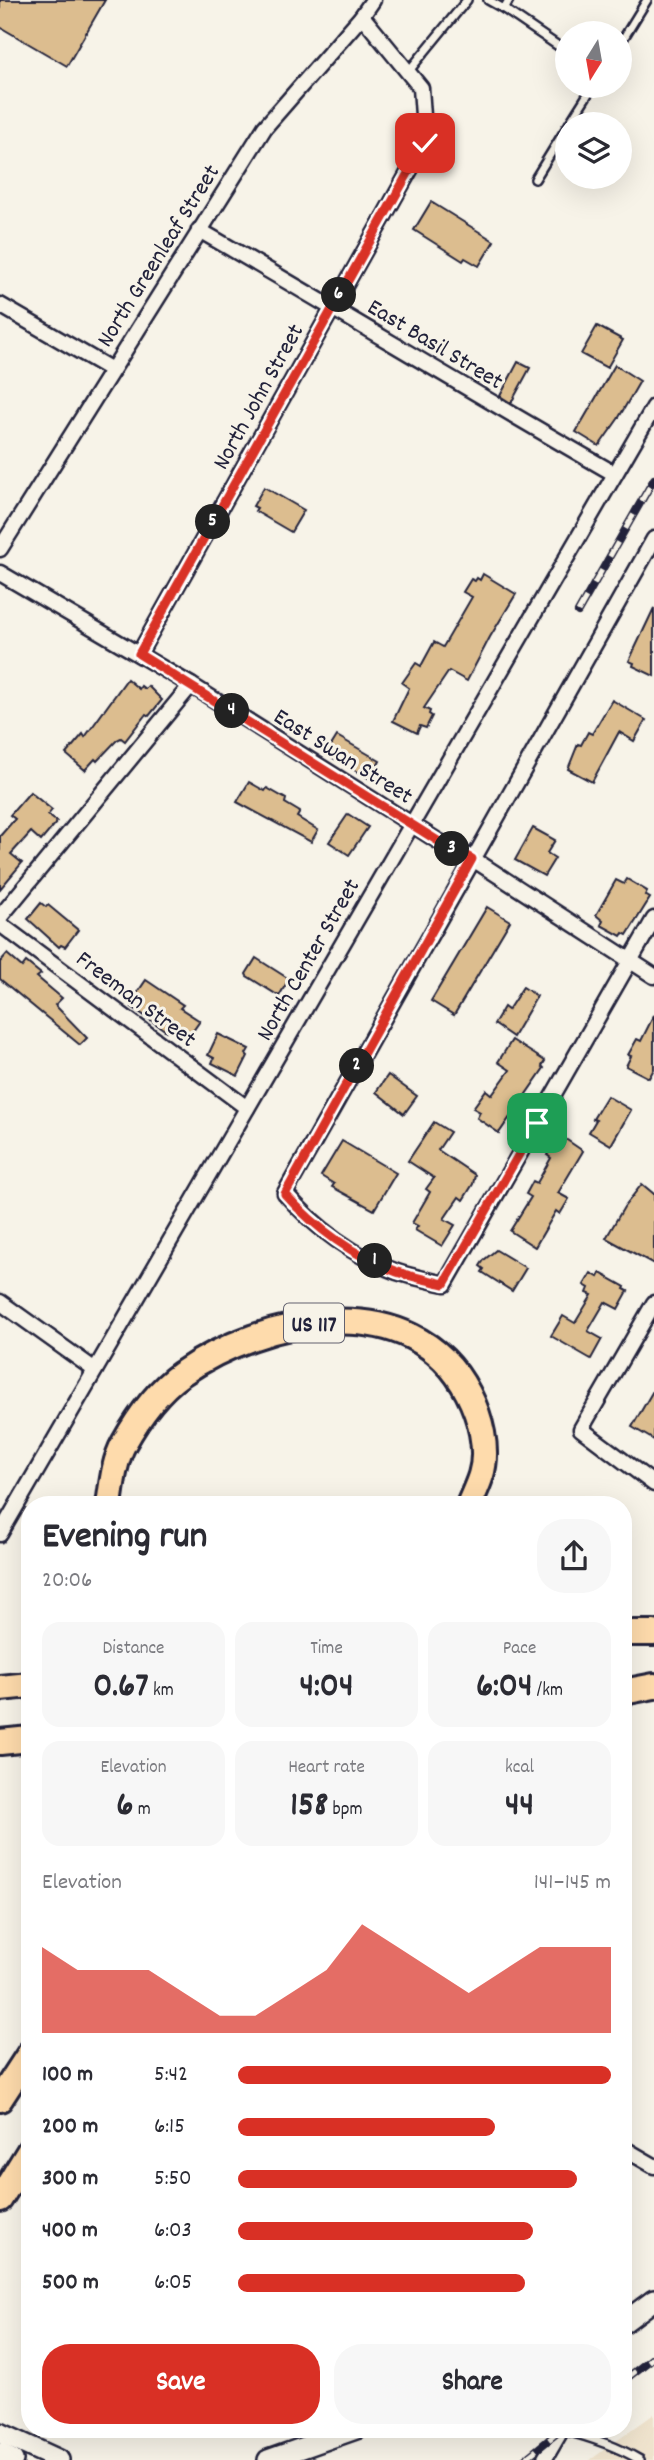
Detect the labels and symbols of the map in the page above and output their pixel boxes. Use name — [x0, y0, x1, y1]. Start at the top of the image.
north arrow — [555, 21, 632, 98]
pin — [395, 113, 455, 173]
street label: North Greenleaf Street — [90, 158, 230, 355]
pin: 6 — [322, 278, 356, 312]
street label: East Basil Street — [360, 292, 509, 400]
street label: North John Street — [205, 318, 314, 477]
pin: 5 — [196, 504, 230, 540]
pin: 4 — [215, 694, 250, 728]
street label: East Swan Street — [266, 701, 419, 814]
pin: 3 — [434, 832, 470, 866]
street label: North Center Street — [249, 873, 370, 1048]
street label: Freeman Street — [68, 944, 203, 1057]
pin: 2 — [340, 1048, 374, 1084]
pin — [507, 1093, 567, 1153]
pin: 1 — [358, 1244, 392, 1278]
road number: US 117 — [284, 1304, 344, 1342]

